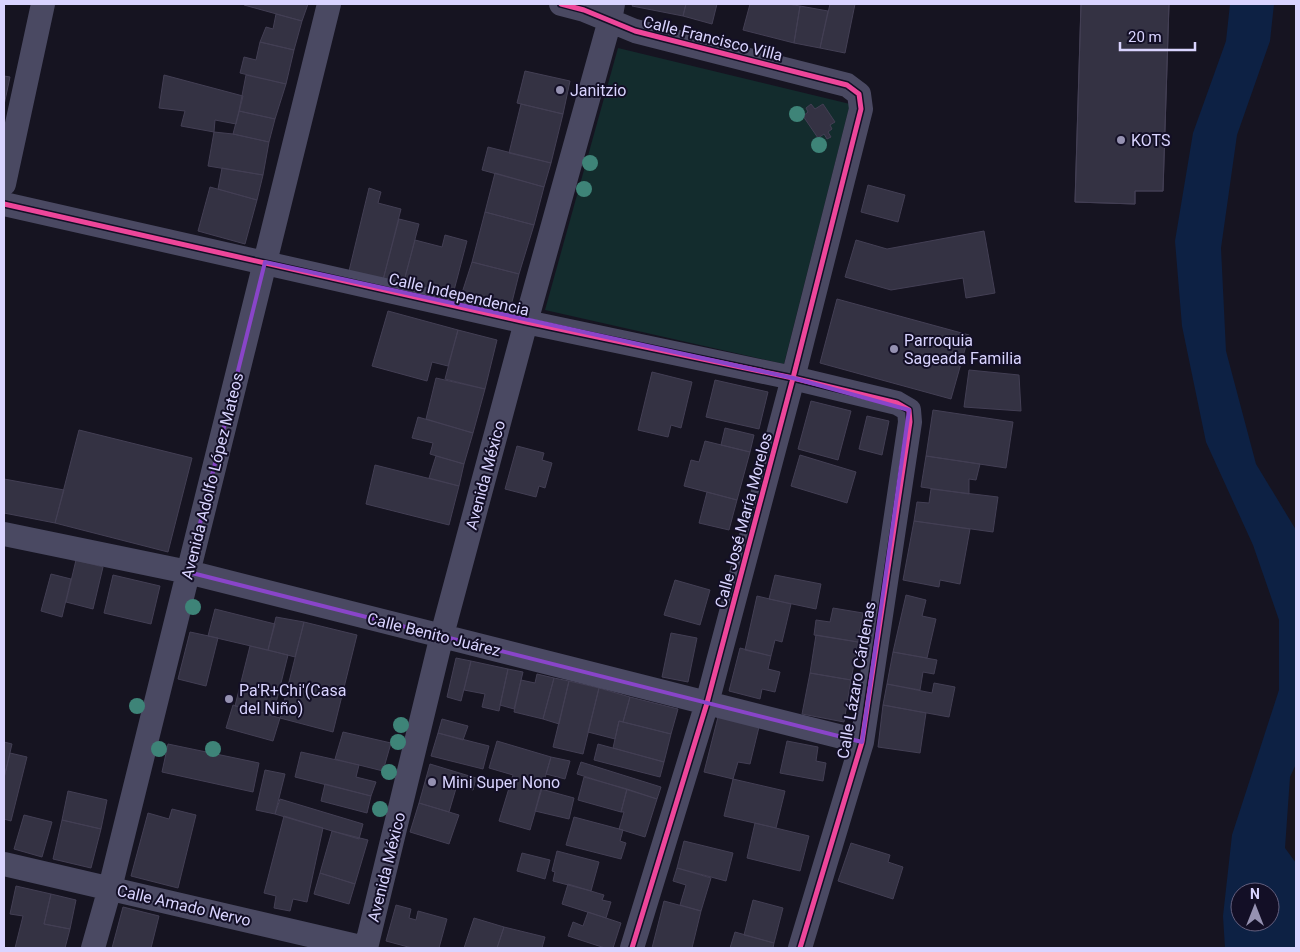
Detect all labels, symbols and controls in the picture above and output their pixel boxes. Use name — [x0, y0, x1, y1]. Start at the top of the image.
street label: Calle Francisco Villa — [641, 12, 785, 65]
scale bar — [1120, 20, 1195, 52]
text: 20 m — [1128, 28, 1162, 46]
place label: Janitzio — [570, 81, 626, 100]
marker: Janitzio — [554, 84, 566, 96]
place label: KOTS — [1131, 131, 1171, 150]
marker: KOTS — [1115, 134, 1127, 146]
street label: Calle Independencia — [387, 269, 531, 320]
place label: Parroquia Sageada Familia — [904, 331, 1022, 368]
marker: Parroquia Sageada Familia — [888, 343, 900, 355]
street label: Avenida Adolfo López Mateos — [178, 371, 247, 582]
street label: Avenida México — [462, 418, 509, 532]
street label: Calle José María Morelos — [711, 430, 776, 610]
street label: Calle Lázaro Cárdenas — [833, 600, 880, 760]
street label: Calle Benito Juárez — [365, 609, 503, 660]
place label: Pa'R+Chi'(Casa del Niño) — [239, 681, 346, 718]
marker: Pa'R+Chi'(Casa del Niño) — [223, 693, 235, 705]
place label: Mini Super Nono — [442, 773, 560, 792]
marker: Mini Super Nono — [426, 776, 438, 788]
street label: Avenida México — [364, 810, 409, 924]
street label: Calle Amado Nervo — [115, 881, 253, 930]
north arrow — [1230, 882, 1280, 932]
text: N — [1250, 886, 1260, 902]

